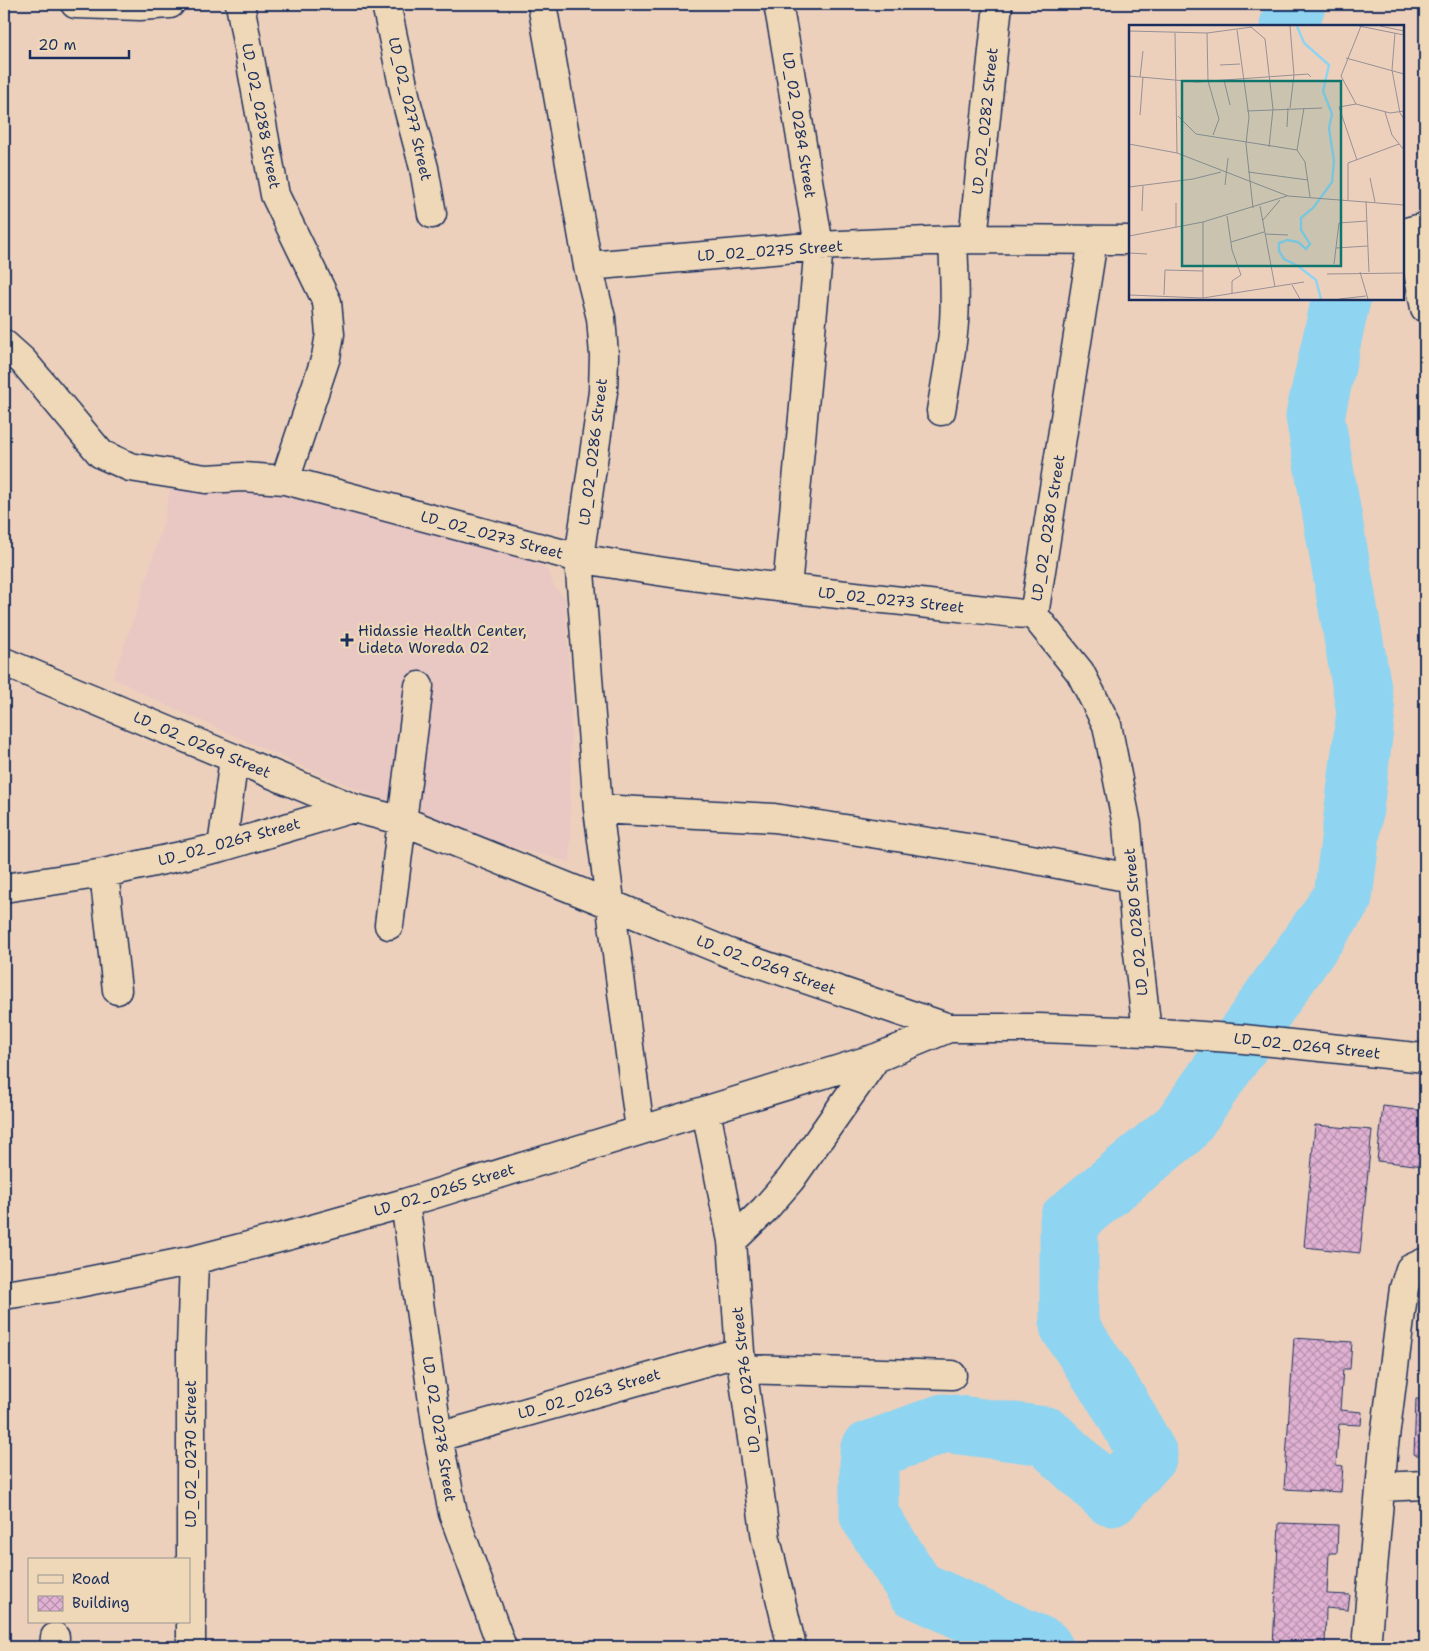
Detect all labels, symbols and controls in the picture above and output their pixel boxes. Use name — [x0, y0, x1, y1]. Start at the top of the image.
inset map — [1129, 25, 1404, 300]
scale bar — [30, 28, 129, 60]
text: 20 m — [38, 35, 77, 55]
street label: LD_02_0277 Street — [384, 35, 436, 183]
street label: LD_02_0288 Street — [237, 41, 285, 191]
street label: LD_02_0282 Street — [967, 47, 1003, 195]
street label: LD_02_0284 Street — [778, 50, 820, 200]
street label: LD_02_0275 Street — [696, 236, 844, 266]
street label: LD_02_0286 Street — [574, 377, 612, 527]
street label: LD_02_0280 Street — [1027, 453, 1069, 603]
street label: LD_02_0273 Street — [418, 506, 566, 564]
street label: LD_02_0273 Street — [817, 582, 965, 618]
place label: Hidassie Health Center, Lideta Woreda 02 — [358, 621, 527, 658]
marker: Hidassie Health Center, Lideta Woreda 02 — [340, 633, 354, 647]
street label: LD_02_0269 Street — [130, 707, 274, 783]
street label: LD_02_0267 Street — [156, 813, 302, 871]
street label: LD_02_0280 Street — [1120, 847, 1152, 997]
street label: LD_02_0269 Street — [693, 930, 839, 1000]
street label: LD_02_0269 Street — [1233, 1028, 1381, 1064]
street label: LD_02_0265 Street — [371, 1159, 517, 1221]
street label: LD_02_0276 Street — [727, 1306, 765, 1454]
street label: LD_02_0278 Street — [418, 1355, 460, 1503]
street label: LD_02_0263 Street — [515, 1364, 663, 1424]
street label: LD_02_0270 Street — [181, 1380, 201, 1528]
legend — [28, 1558, 190, 1624]
text: Road — [72, 1569, 110, 1589]
text: Building — [72, 1593, 129, 1613]

